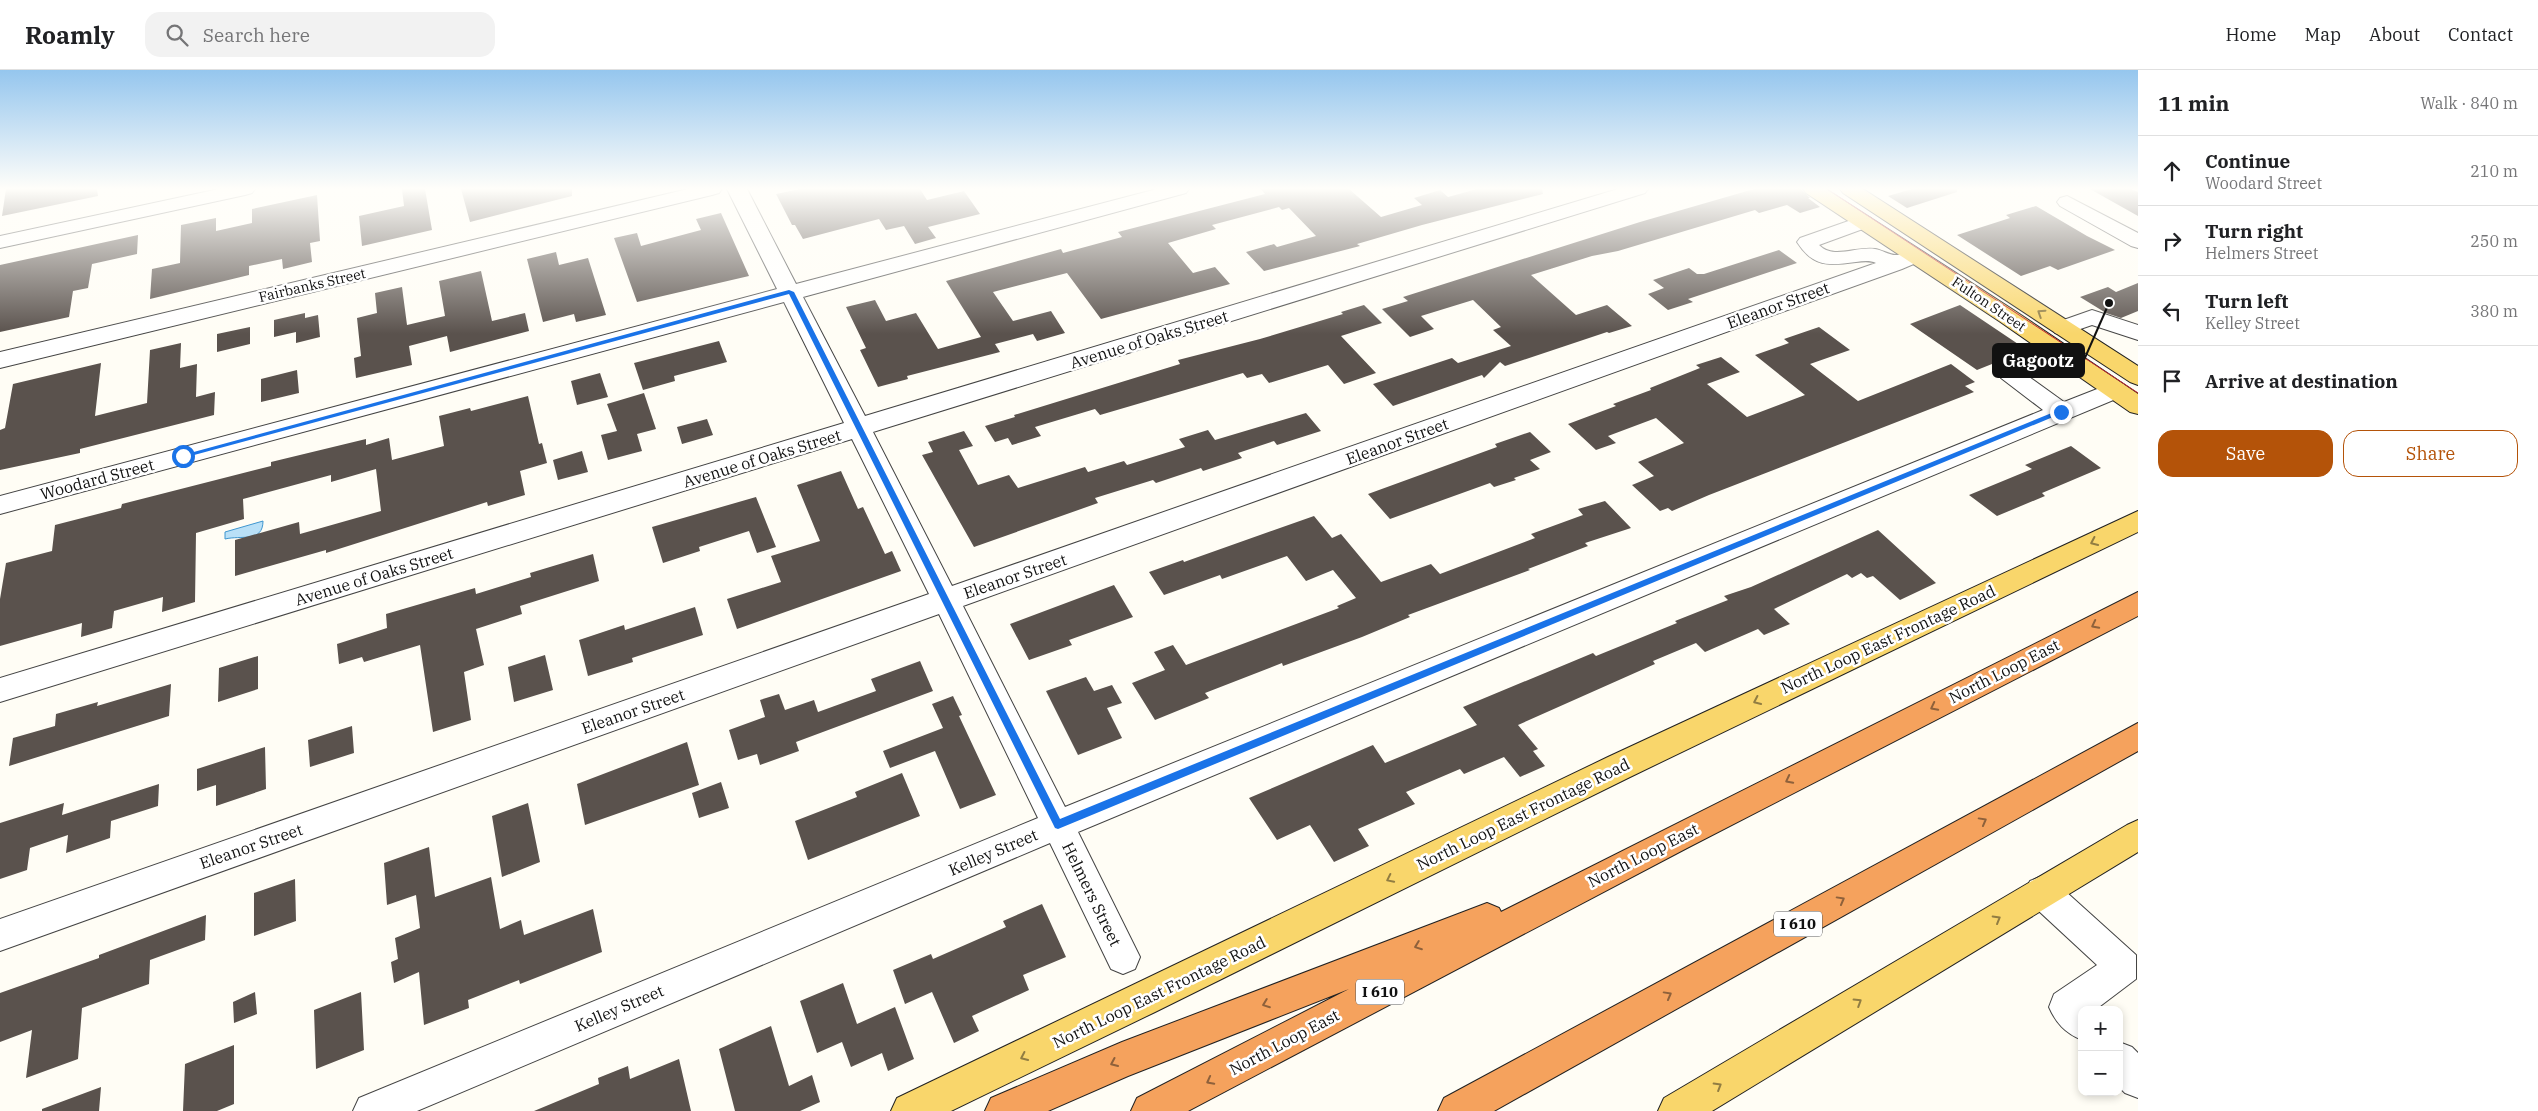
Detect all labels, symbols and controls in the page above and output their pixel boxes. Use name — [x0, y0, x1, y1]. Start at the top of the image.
search box — [145, 12, 495, 57]
text: Roamly — [25, 19, 115, 51]
icon: search — [163, 21, 191, 49]
text: Search here — [203, 23, 310, 47]
text: Home — [2225, 23, 2277, 46]
text: Map — [2305, 23, 2341, 46]
text: About — [2369, 23, 2420, 46]
text: Contact — [2448, 23, 2513, 46]
text: 11 min — [2158, 89, 2229, 117]
text: Walk · 840 m — [2420, 93, 2518, 113]
text: Continue — [2205, 149, 2290, 173]
icon: ahead — [2158, 157, 2186, 185]
text: 210 m — [2470, 161, 2518, 181]
text: Woodard Street — [2205, 173, 2322, 193]
text: Turn right — [2205, 219, 2303, 243]
icon: right — [2158, 227, 2186, 255]
text: 250 m — [2470, 231, 2518, 251]
text: Helmers Street — [2205, 243, 2318, 263]
street label: Fairbanks Street — [257, 264, 367, 306]
street label: Fulton Street — [1948, 273, 2030, 335]
street label: Eleanor Street — [1724, 277, 1832, 333]
text: Turn left — [2205, 289, 2288, 313]
icon: left — [2158, 297, 2186, 325]
text: 380 m — [2470, 301, 2518, 321]
street label: Avenue of Oaks Street — [1068, 305, 1231, 373]
one-way arrow — [2037, 310, 2046, 320]
text: Kelley Street — [2205, 313, 2300, 333]
callout: Gagootz — [1993, 344, 2084, 377]
text: Gagootz — [2002, 349, 2074, 372]
icon: arrive — [2158, 367, 2186, 395]
text: Arrive at destination — [2205, 369, 2398, 393]
route end — [2050, 401, 2073, 424]
street label: Eleanor Street — [1343, 413, 1451, 469]
street label: Avenue of Oaks Street — [681, 424, 844, 492]
button: Save — [2158, 430, 2333, 477]
button: Share — [2343, 430, 2518, 477]
route start — [172, 445, 195, 468]
street label: Woodard Street — [38, 454, 156, 504]
one-way arrow — [2090, 536, 2099, 546]
street label: Avenue of Oaks Street — [293, 542, 456, 610]
street label: Eleanor Street — [961, 549, 1069, 603]
street label: North Loop East Frontage Road — [1777, 580, 1999, 698]
one-way arrow — [2091, 619, 2100, 629]
street label: North Loop East — [1945, 634, 2063, 708]
street label: Eleanor Street — [579, 684, 687, 738]
one-way arrow — [1753, 695, 1762, 706]
one-way arrow — [1930, 701, 1939, 711]
street label: North Loop East Frontage Road — [1413, 753, 1633, 874]
one-way arrow — [1785, 774, 1794, 784]
street label: North Loop East — [1584, 818, 1702, 892]
one-way arrow — [1978, 818, 1987, 828]
street label: Eleanor Street — [197, 819, 305, 873]
street label: Kelley Street — [945, 824, 1041, 880]
street label: Helmers Street — [1058, 839, 1126, 950]
one-way arrow — [1387, 873, 1396, 883]
one-way arrow — [1836, 896, 1845, 906]
road number: I 610 — [1774, 912, 1822, 936]
one-way arrow — [1992, 915, 2001, 925]
street label: North Loop East Frontage Road — [1049, 931, 1269, 1052]
one-way arrow — [1414, 940, 1423, 950]
street label: Kelley Street — [571, 980, 667, 1036]
road number: I 610 — [1356, 980, 1404, 1004]
one-way arrow — [1663, 991, 1672, 1001]
one-way arrow — [1262, 998, 1271, 1008]
one-way arrow — [1852, 999, 1861, 1009]
street label: North Loop East — [1226, 1004, 1343, 1079]
map controls — [2078, 1006, 2123, 1096]
button: + — [2078, 1006, 2123, 1051]
one-way arrow — [1020, 1051, 1029, 1061]
button: − — [2078, 1051, 2123, 1096]
one-way arrow — [1111, 1057, 1119, 1067]
one-way arrow — [1206, 1075, 1215, 1085]
one-way arrow — [1713, 1083, 1722, 1093]

